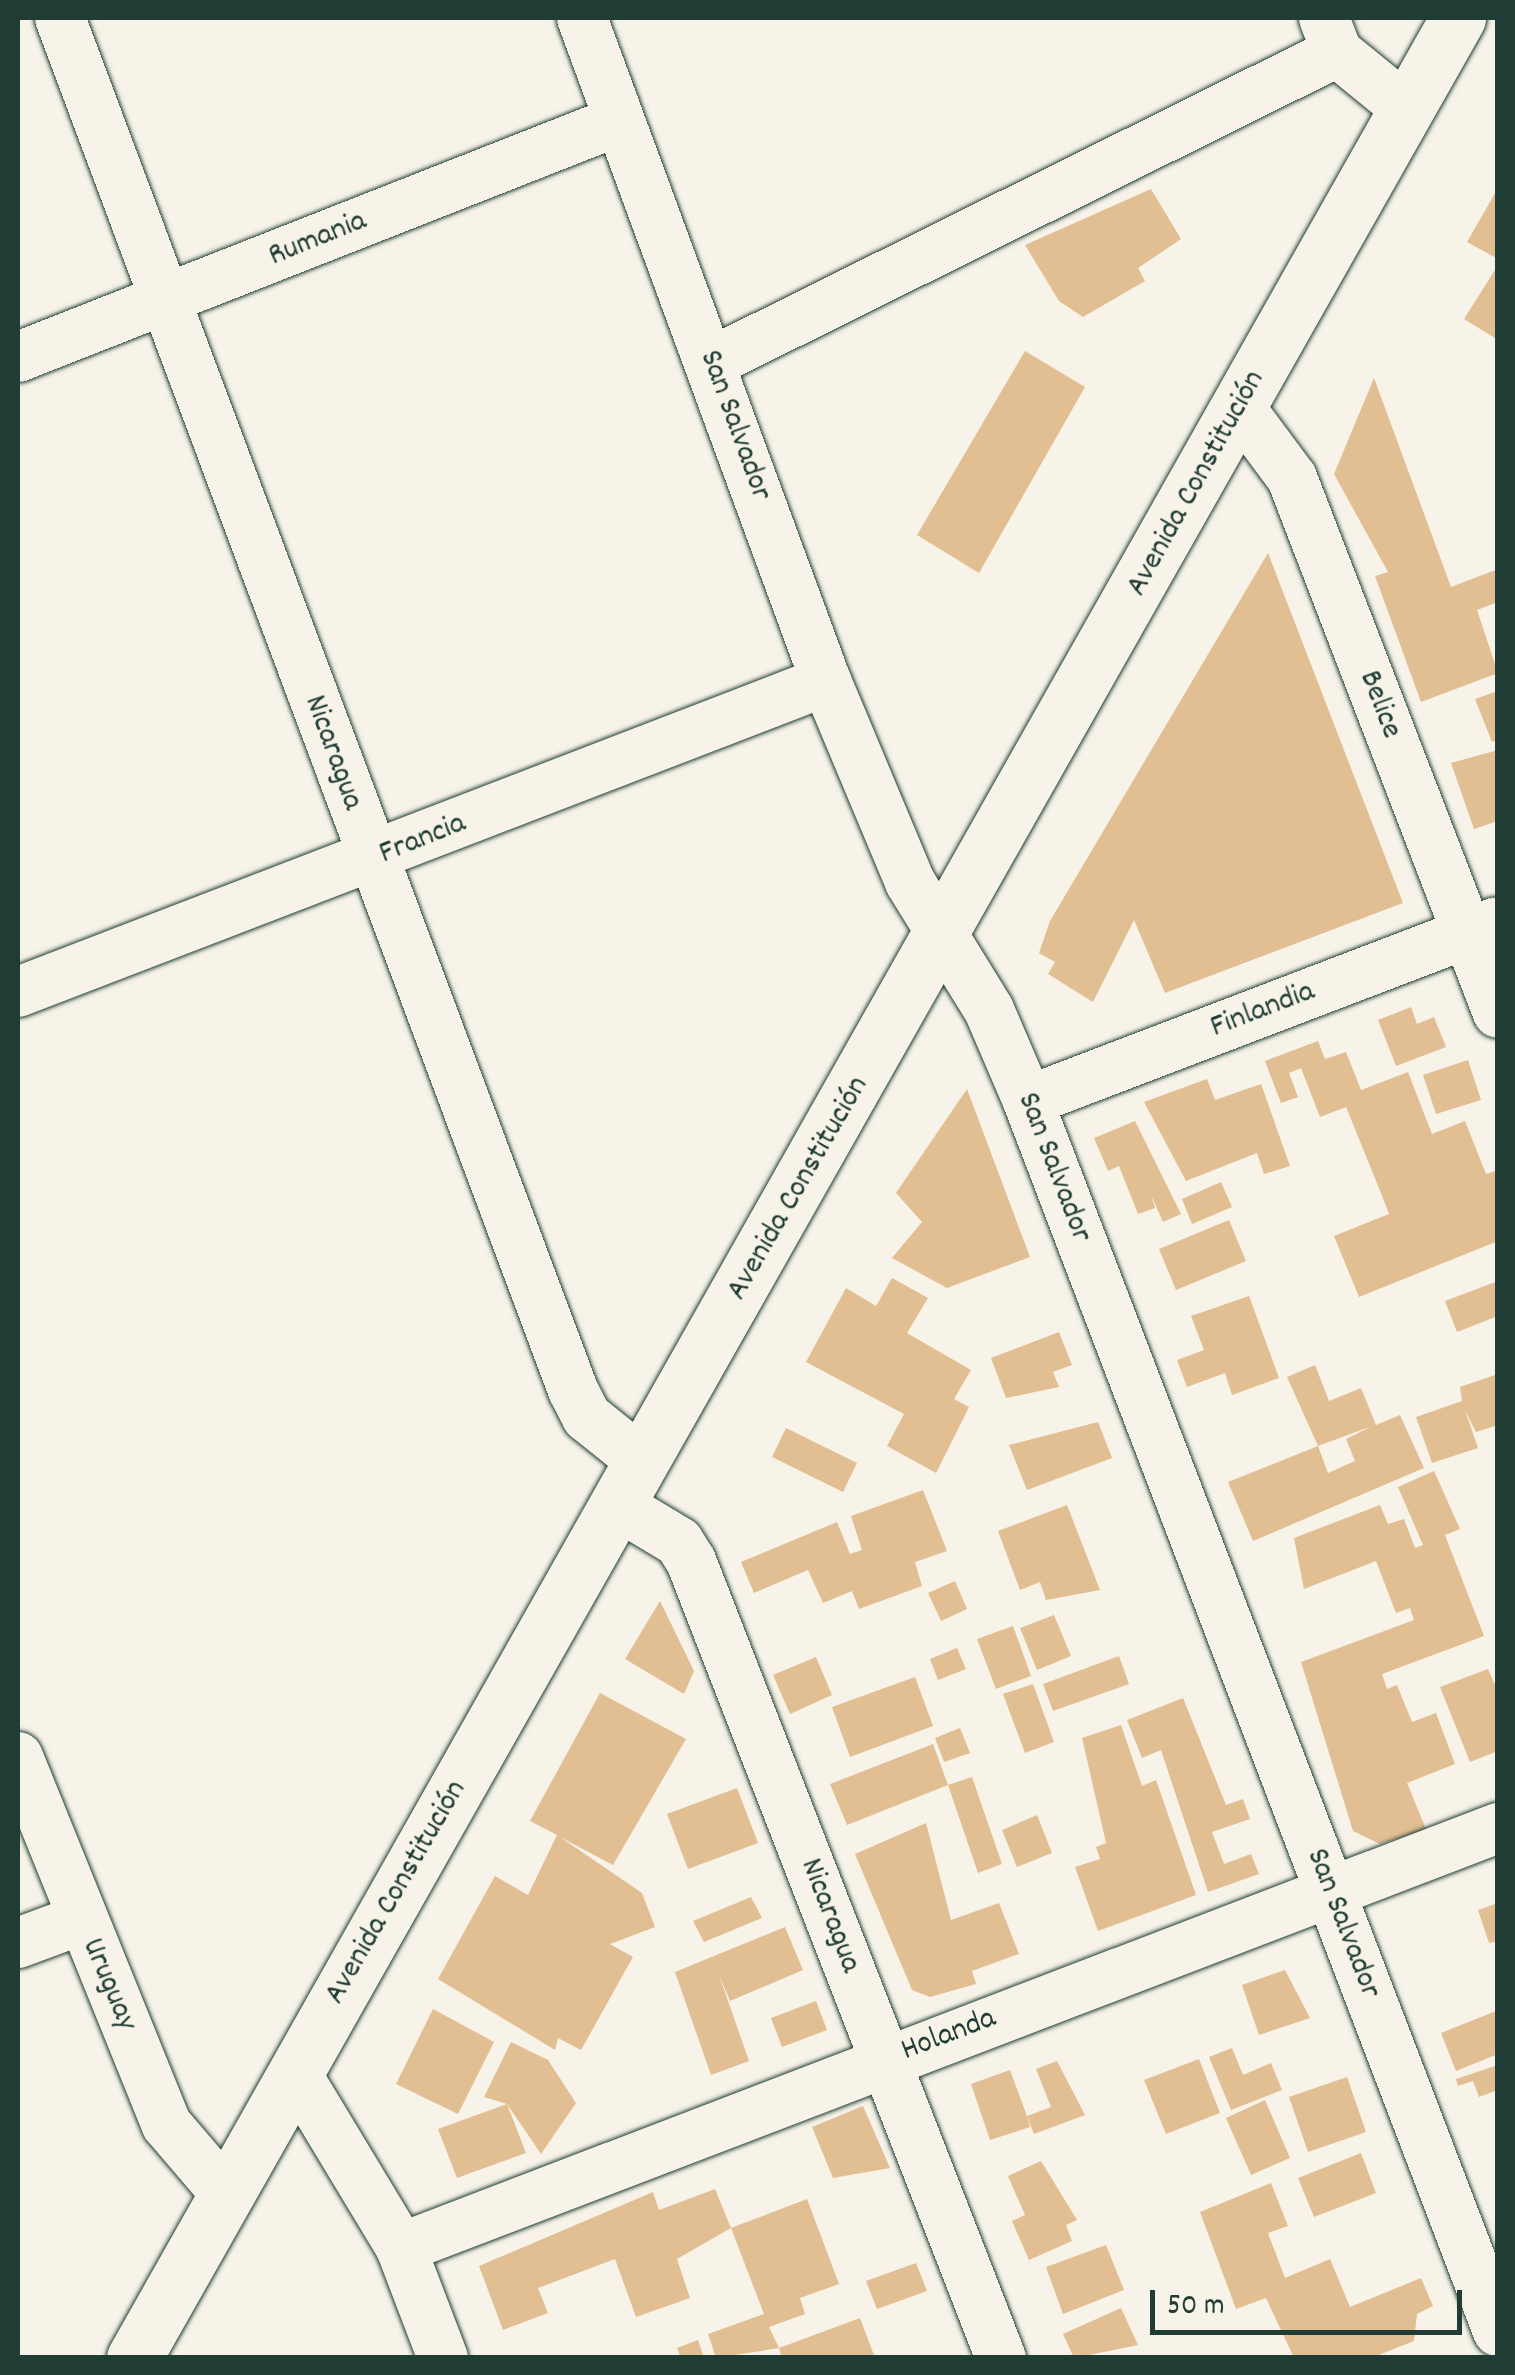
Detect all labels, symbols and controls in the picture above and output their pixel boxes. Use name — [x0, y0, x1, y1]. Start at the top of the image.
street label: Rumania — [264, 203, 372, 277]
street label: San Salvador — [689, 345, 779, 507]
street label: Avenida Constitución — [1119, 364, 1275, 604]
street label: Belice — [1349, 666, 1409, 744]
street label: Nicaragua — [294, 690, 370, 816]
street label: Francia — [374, 805, 472, 875]
street label: Finlandia — [1206, 974, 1320, 1048]
street label: Avenida Constitución — [719, 1070, 879, 1308]
street label: San Salvador — [1007, 1088, 1099, 1248]
street label: Avenida Constitución — [317, 1774, 477, 2012]
street label: San Salvador — [1296, 1844, 1388, 2004]
street label: Nicaragua — [790, 1853, 868, 1979]
street label: Uruguay — [71, 1933, 145, 2037]
street label: Holanda — [896, 2001, 1002, 2071]
scale bar — [1155, 2270, 1468, 2332]
text: 50 m — [1167, 2286, 1225, 2329]

